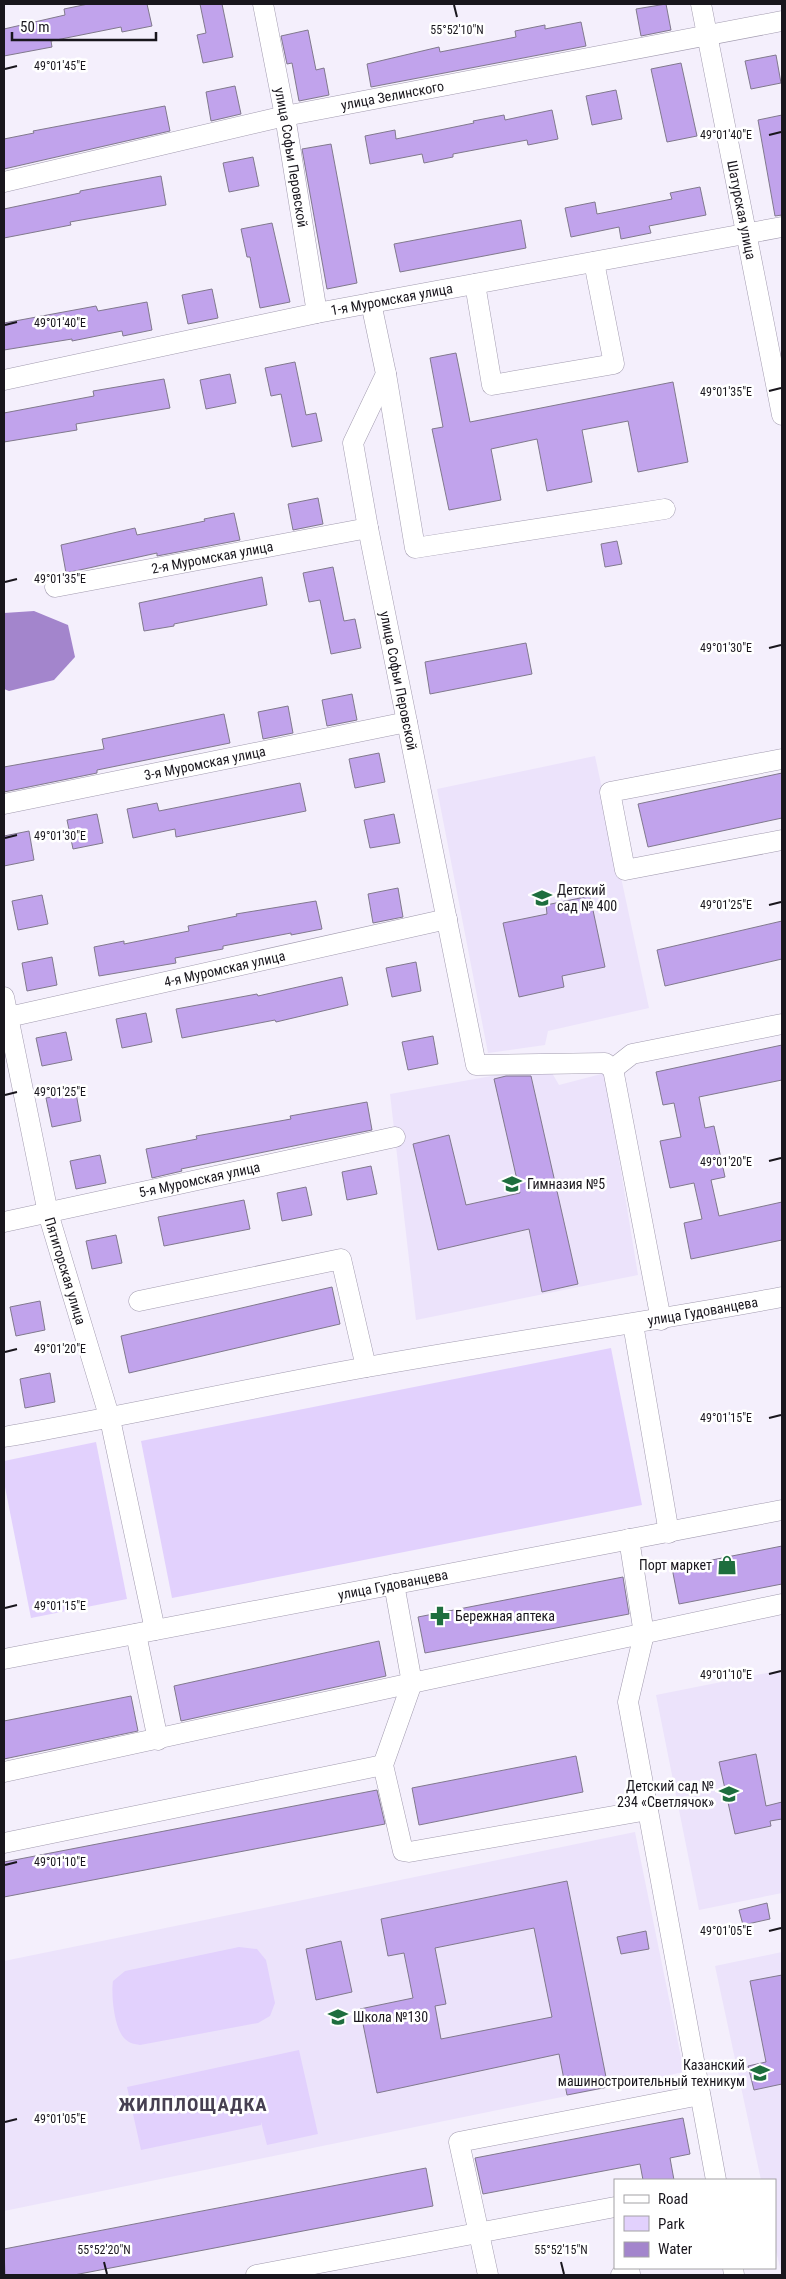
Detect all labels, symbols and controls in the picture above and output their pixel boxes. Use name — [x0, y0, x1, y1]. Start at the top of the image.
scale bar — [12, 10, 156, 42]
text: 50 m — [20, 18, 50, 36]
text: 55°52'10"N — [430, 23, 484, 37]
text: 49°01'45"E — [34, 59, 86, 73]
street label: улица Зелинского — [340, 78, 445, 113]
street label: улица Софьи Перовской — [272, 86, 311, 228]
text: 49°01'40"E — [700, 128, 752, 142]
street label: Шатурская улица — [724, 159, 759, 261]
street label: 1-я Муромская улица — [329, 280, 454, 318]
text: 49°01'40"E — [34, 316, 86, 330]
text: 49°01'35"E — [700, 385, 752, 399]
street label: 2-я Муромская улица — [150, 538, 274, 577]
text: 49°01'35"E — [34, 572, 86, 586]
street label: улица Софьи Перовской — [377, 610, 420, 752]
text: 49°01'30"E — [700, 641, 752, 655]
street label: 3-я Муромская улица — [143, 743, 267, 783]
text: 49°01'30"E — [34, 829, 86, 843]
place label: Детский сад № 400 — [557, 882, 617, 914]
school or university icon: Детский сад № 400 — [531, 887, 553, 909]
text: 49°01'25"E — [700, 898, 752, 912]
street label: 4-я Муромская улица — [162, 947, 287, 990]
text: 49°01'25"E — [34, 1085, 86, 1099]
text: 49°01'20"E — [700, 1155, 752, 1169]
street label: 5-я Муромская улица — [137, 1159, 262, 1200]
school or university icon: Гимназия №5 — [501, 1173, 523, 1195]
place label: Гимназия №5 — [527, 1176, 605, 1192]
street label: Пятигорская улица — [42, 1215, 89, 1327]
street label: улица Гудованцева — [646, 1294, 759, 1328]
text: 49°01'20"E — [34, 1342, 86, 1356]
text: 49°01'15"E — [700, 1411, 752, 1425]
shop icon: Порт маркет — [716, 1554, 738, 1576]
place label: Порт маркет — [639, 1557, 712, 1573]
street label: улица Гудованцева — [337, 1566, 449, 1603]
text: 49°01'15"E — [34, 1599, 86, 1613]
pharmacy icon: Бережная аптека — [429, 1605, 451, 1627]
place label: Бережная аптека — [455, 1608, 555, 1624]
text: 49°01'10"E — [700, 1668, 752, 1682]
place label: Детский сад № 234 «Светлячок» — [617, 1778, 714, 1810]
school or university icon: Детский сад № 234 «Светлячок» — [718, 1783, 740, 1805]
text: 49°01'10"E — [34, 1855, 86, 1869]
text: 49°01'05"E — [700, 1924, 752, 1938]
school or university icon: Школа №130 — [327, 2006, 349, 2028]
place label: Школа №130 — [353, 2009, 428, 2025]
place label: Казанский машиностроительный техникум — [558, 2057, 745, 2089]
school or university icon: Казанский машиностроительный техникум — [749, 2062, 771, 2084]
district label: ЖИЛПЛОЩАДКА — [118, 2093, 268, 2116]
text: 49°01'05"E — [34, 2112, 86, 2126]
legend — [614, 2179, 776, 2269]
text: Road — [658, 2190, 688, 2208]
text: Park — [658, 2215, 685, 2233]
text: Water — [658, 2240, 693, 2258]
text: 55°52'20"N — [77, 2243, 131, 2257]
text: 55°52'15"N — [534, 2243, 588, 2257]

